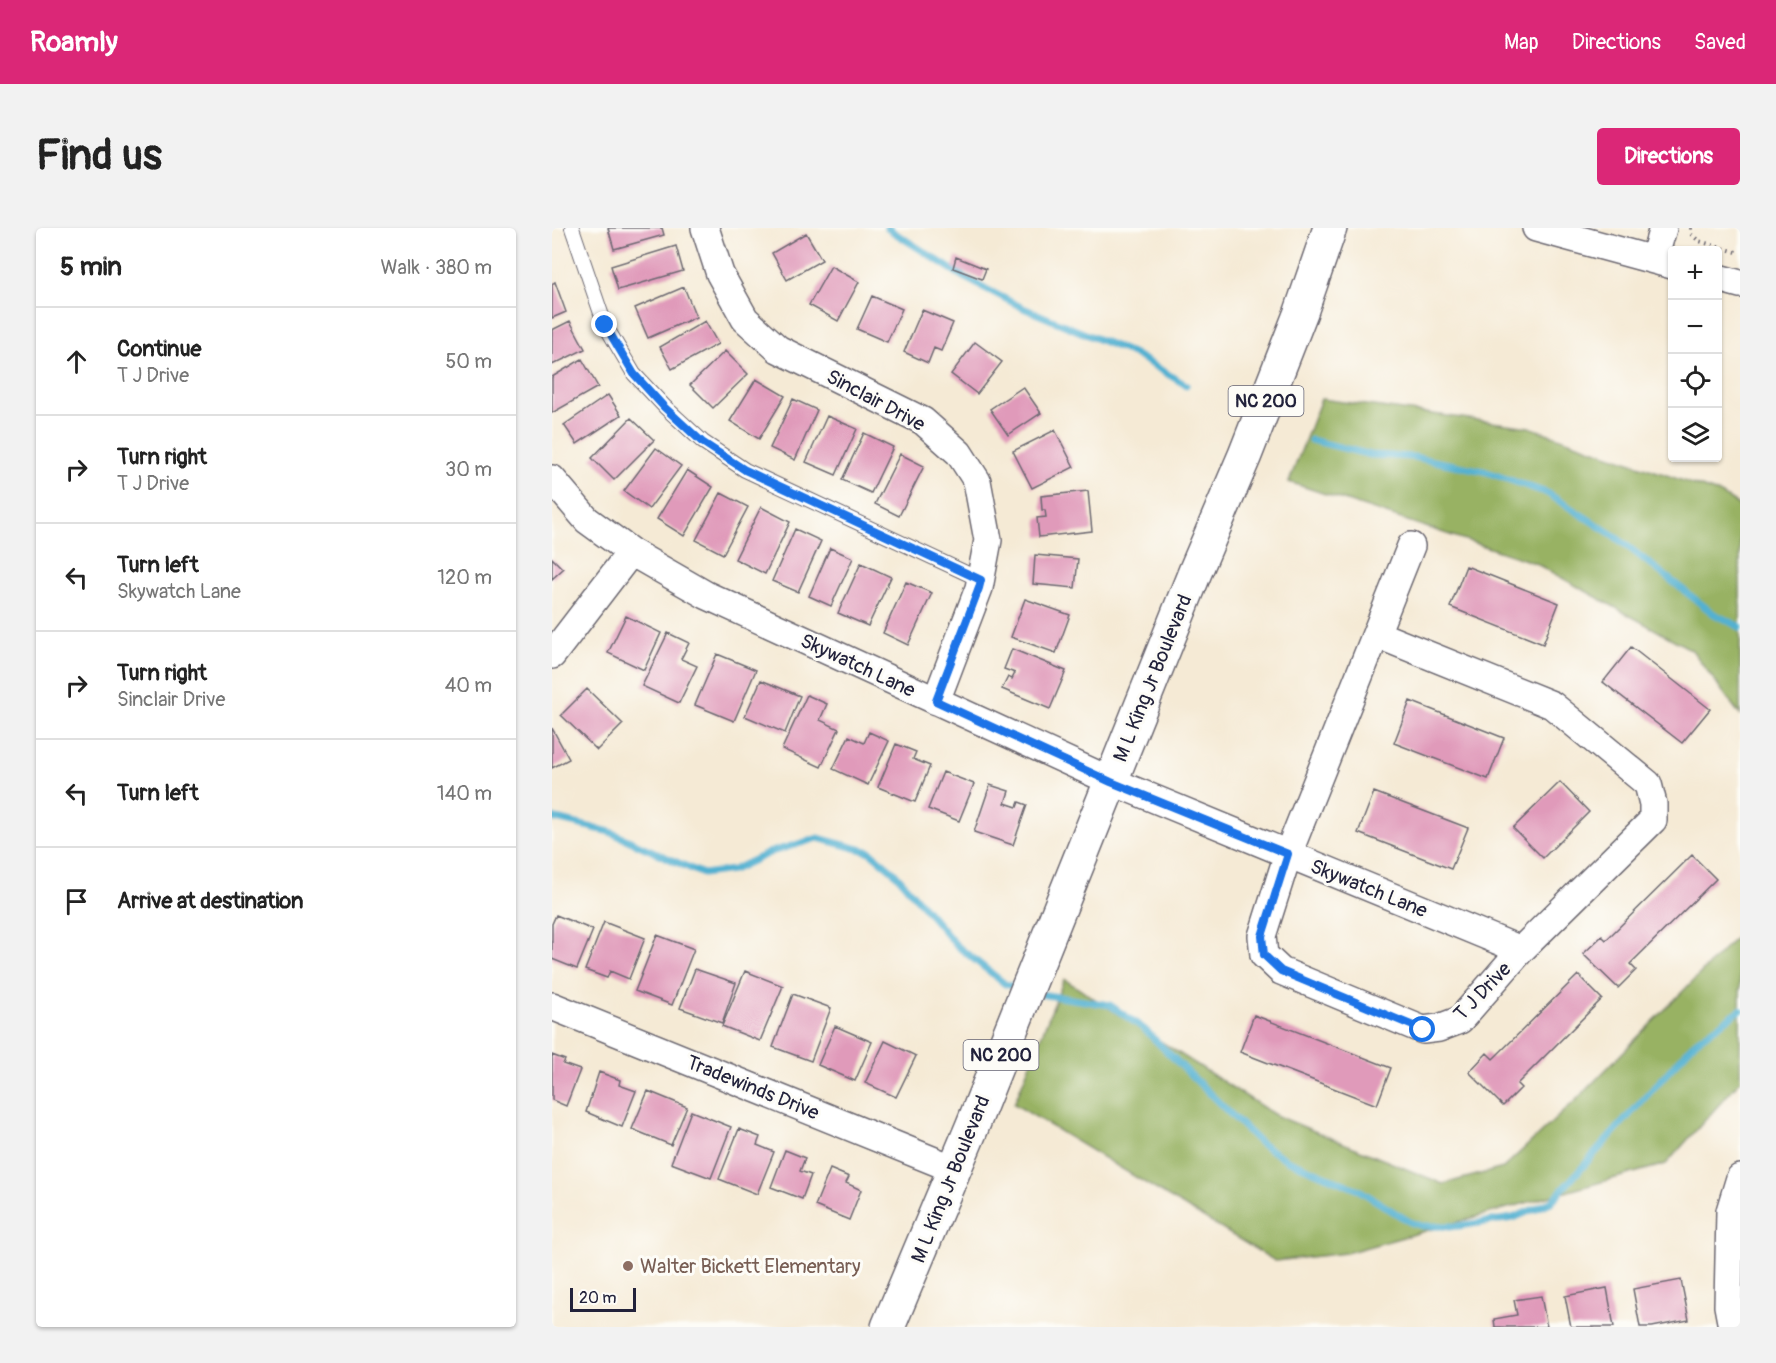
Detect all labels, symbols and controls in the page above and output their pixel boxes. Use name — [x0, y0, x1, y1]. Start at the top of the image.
text: Roamly — [30, 25, 118, 60]
text: Map — [1504, 29, 1539, 56]
text: Directions — [1572, 29, 1661, 56]
text: Saved — [1694, 29, 1746, 56]
button: Directions — [1597, 128, 1740, 185]
text: Find us — [36, 130, 162, 182]
map controls — [1668, 246, 1722, 462]
button: + — [1668, 246, 1722, 300]
text: 5 min — [60, 251, 122, 283]
text: Walk · 380 m — [380, 255, 492, 280]
button: − — [1668, 300, 1722, 354]
route end — [591, 311, 617, 337]
text: Continue — [117, 335, 201, 363]
icon: ahead — [60, 345, 93, 378]
text: 50 m — [445, 349, 492, 374]
button: locate — [1668, 354, 1722, 408]
text: T J Drive — [117, 363, 189, 388]
street label: Sinclair Drive — [822, 364, 930, 437]
road number: NC 200 — [1228, 386, 1304, 416]
button: layers — [1668, 408, 1722, 462]
text: Turn right — [117, 443, 207, 471]
icon: right — [60, 453, 93, 486]
text: 30 m — [445, 457, 492, 482]
text: T J Drive — [117, 471, 189, 496]
text: Turn left — [117, 551, 199, 579]
icon: left — [60, 561, 93, 594]
text: 120 m — [437, 565, 492, 590]
text: Skywatch Lane — [117, 579, 241, 604]
street label: M L King Jr Boulevard — [1108, 591, 1197, 765]
street label: Skywatch Lane — [796, 628, 919, 703]
text: Turn right — [117, 659, 207, 687]
icon: right — [60, 669, 93, 702]
text: 40 m — [445, 673, 492, 698]
text: Sinclair Drive — [117, 687, 225, 712]
icon: left — [60, 777, 93, 810]
text: Turn left — [117, 779, 199, 807]
text: 140 m — [437, 781, 492, 806]
street label: Skywatch Lane — [1307, 854, 1431, 923]
icon: arrive — [60, 885, 93, 918]
text: Arrive at destination — [117, 887, 303, 915]
street label: T J Drive — [1448, 957, 1516, 1026]
route start — [1409, 1016, 1435, 1042]
road number: NC 200 — [964, 1040, 1038, 1070]
street label: Tradewinds Drive — [683, 1050, 823, 1125]
street label: M L King Jr Boulevard — [906, 1092, 995, 1266]
place label: Walter Bickett Elementary — [640, 1254, 861, 1279]
marker: Walter Bickett Elementary — [621, 1259, 635, 1273]
scale bar — [570, 1285, 636, 1312]
text: 20 m — [579, 1288, 617, 1308]

